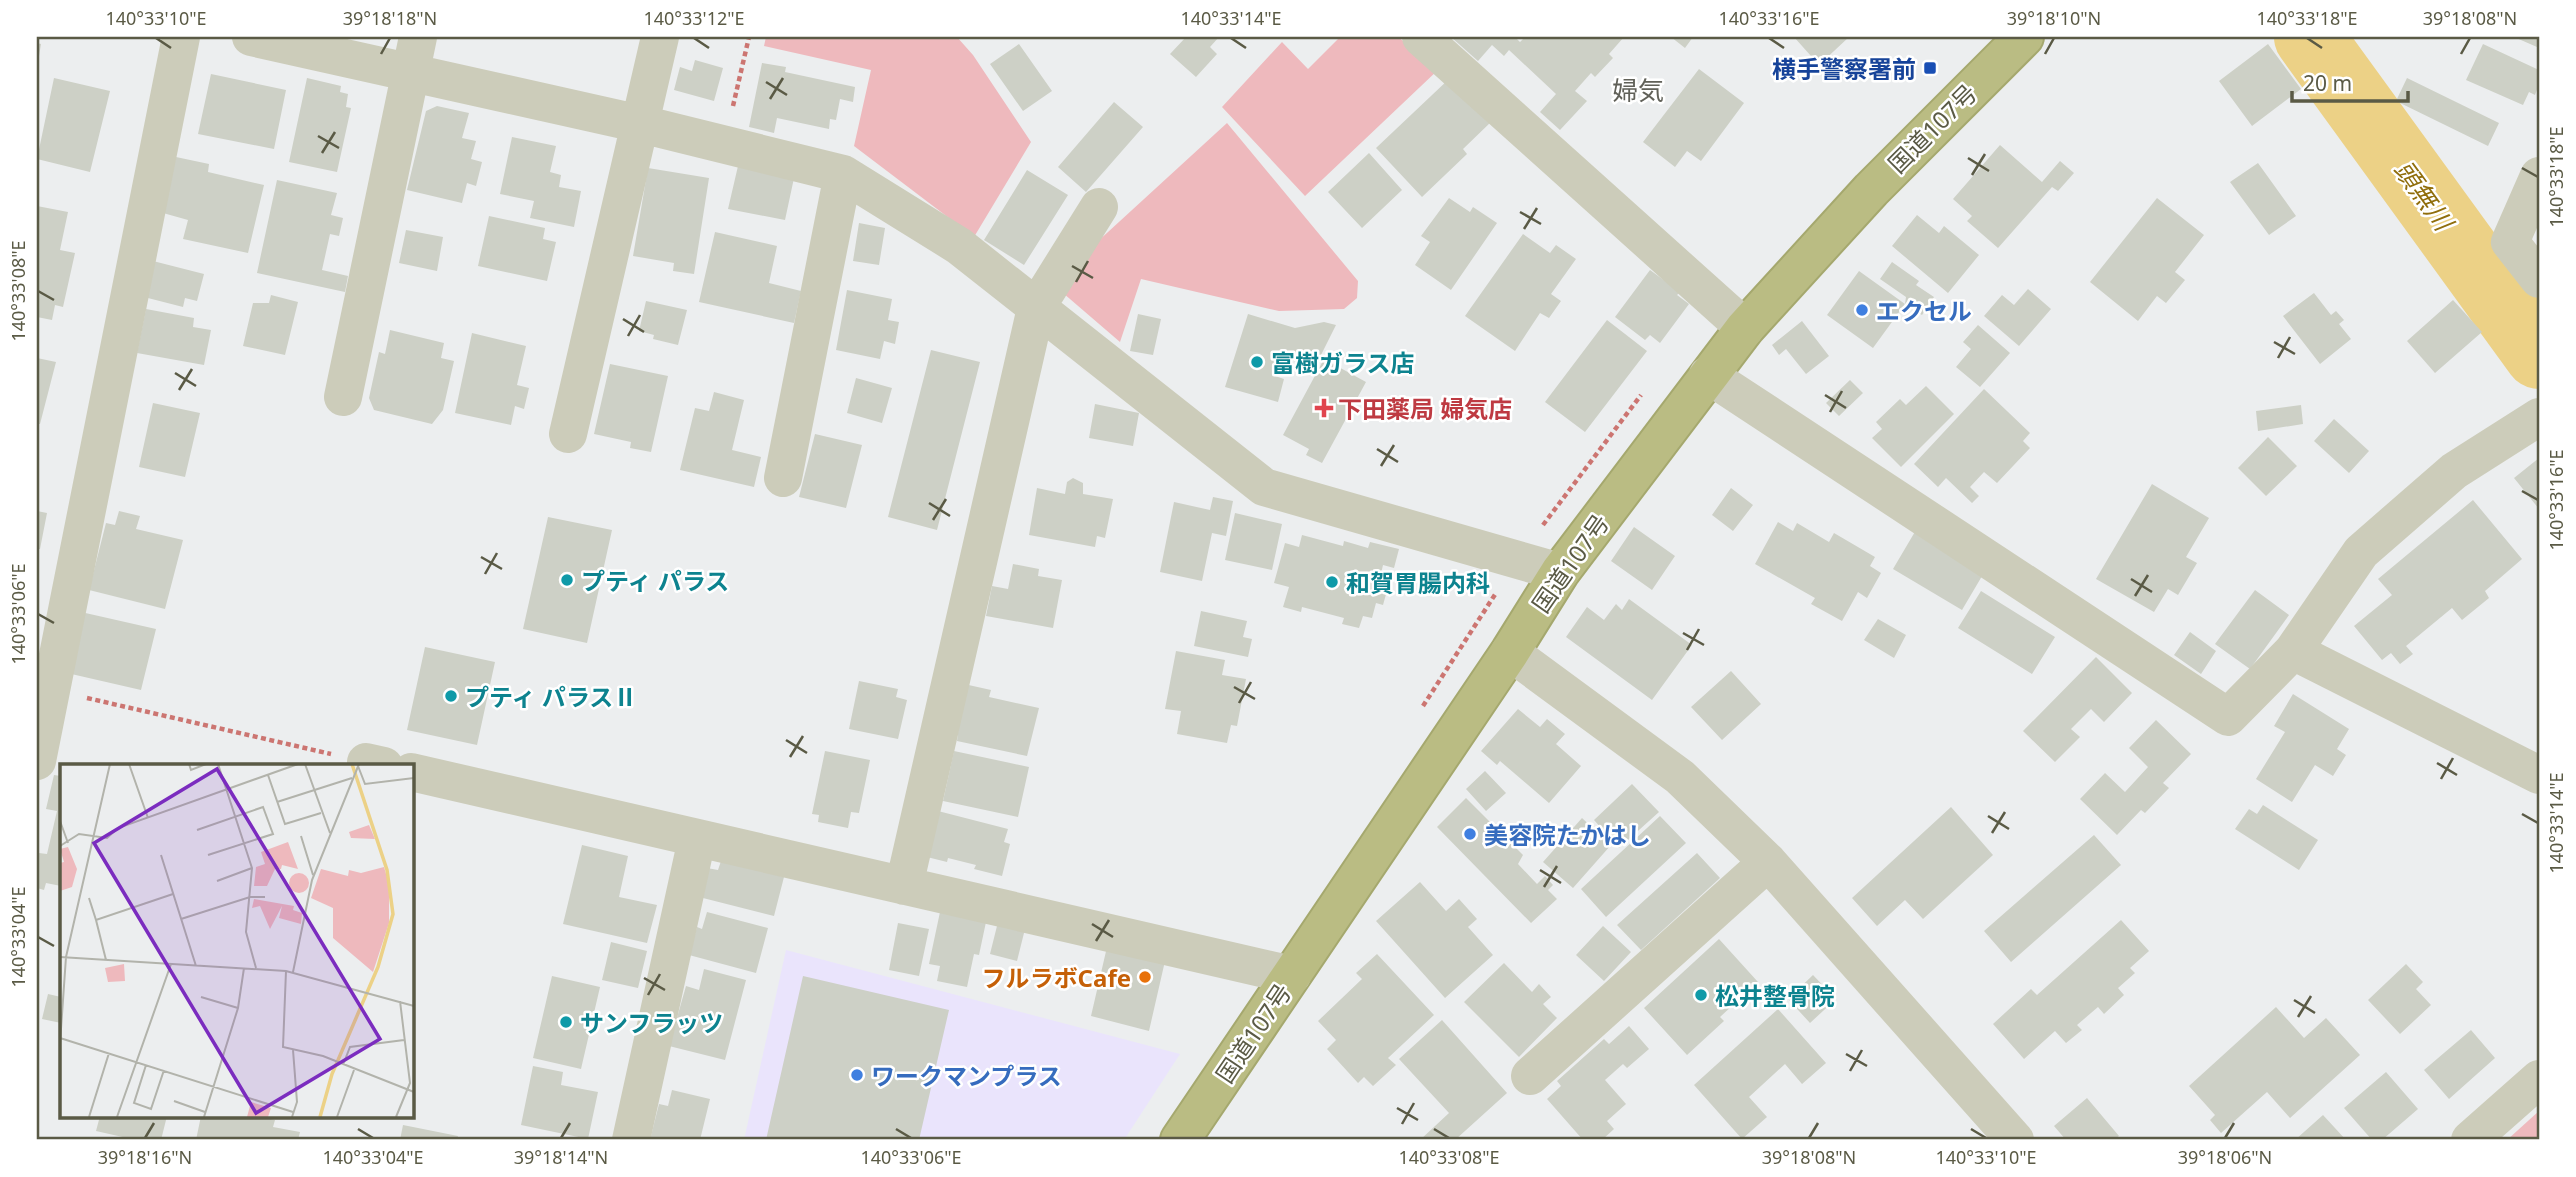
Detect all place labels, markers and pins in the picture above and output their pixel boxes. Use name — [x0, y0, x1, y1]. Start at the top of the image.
place label: 横手警察署前 — [1772, 52, 1916, 85]
marker: 横手警察署前 — [1922, 60, 1938, 76]
place label: エクセル — [1876, 294, 1972, 327]
marker: エクセル — [1854, 302, 1870, 318]
place label: 富樹ガラス店 — [1271, 346, 1415, 379]
marker: 富樹ガラス店 — [1249, 354, 1265, 370]
place label: 下田薬局 婦気店 — [1338, 392, 1512, 425]
marker: 下田薬局 婦気店 — [1316, 400, 1332, 416]
place label: プティ パラス — [581, 564, 729, 597]
place label: 和賀胃腸内科 — [1346, 566, 1490, 599]
marker: プティ パラス — [559, 572, 575, 588]
marker: 和賀胃腸内科 — [1324, 574, 1340, 590]
place label: プティ パラスⅡ — [465, 680, 637, 713]
marker: プティ パラスⅡ — [443, 688, 459, 704]
place label: 美容院たかはし — [1484, 818, 1651, 851]
marker: 美容院たかはし — [1462, 826, 1478, 842]
place label: フルラボCafe — [982, 961, 1131, 994]
marker: フルラボCafe — [1137, 969, 1153, 985]
place label: 松井整骨院 — [1715, 979, 1835, 1012]
marker: 松井整骨院 — [1693, 987, 1709, 1003]
place label: サンフラッツ — [580, 1006, 723, 1039]
marker: サンフラッツ — [558, 1014, 574, 1030]
place label: ワークマンプラス — [871, 1059, 1062, 1092]
marker: ワークマンプラス — [849, 1067, 865, 1083]

